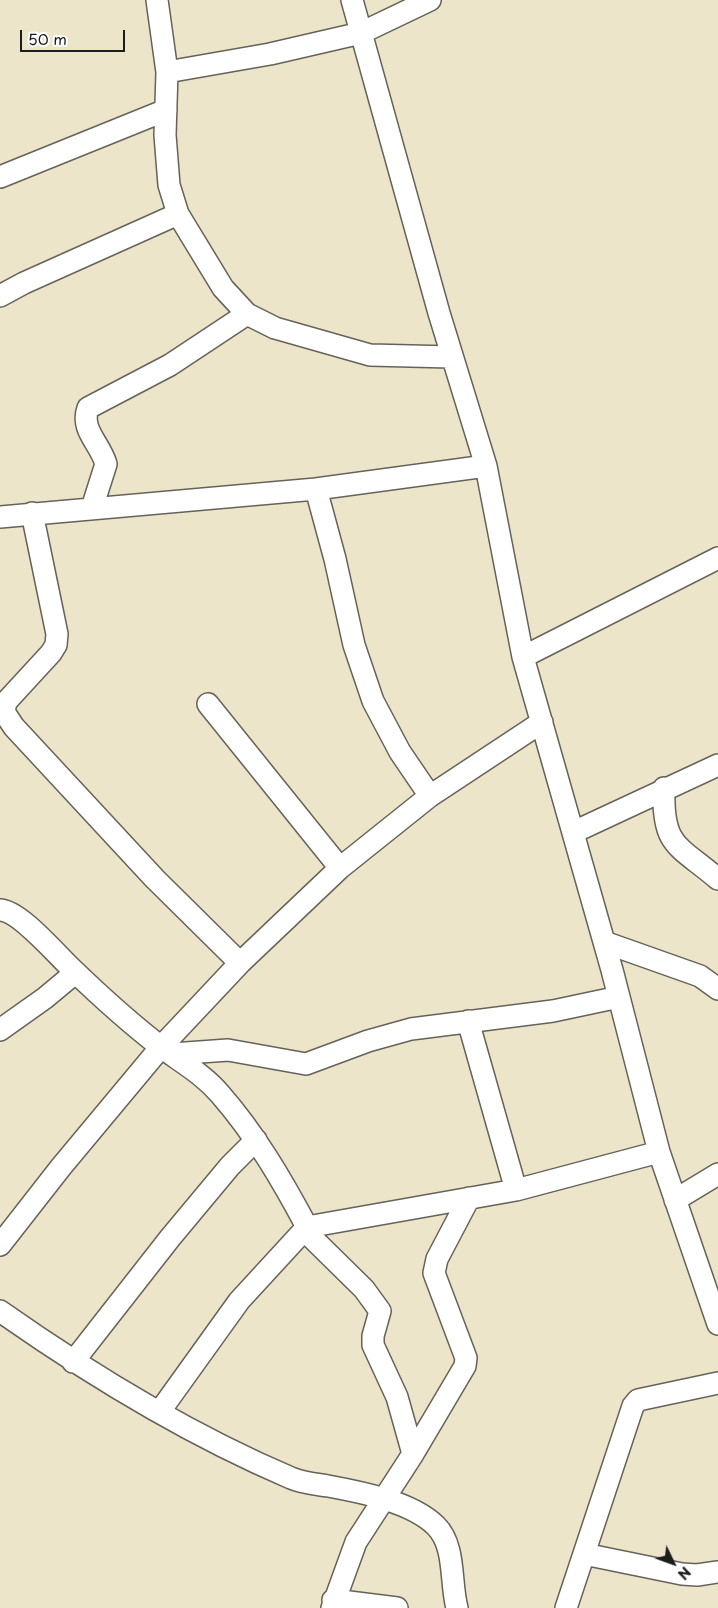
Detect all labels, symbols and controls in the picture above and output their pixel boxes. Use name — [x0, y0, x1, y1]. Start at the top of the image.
scale bar — [22, 20, 128, 52]
text: 50 m — [28, 27, 67, 50]
north arrow — [648, 1538, 698, 1588]
text: N — [673, 1562, 696, 1585]

